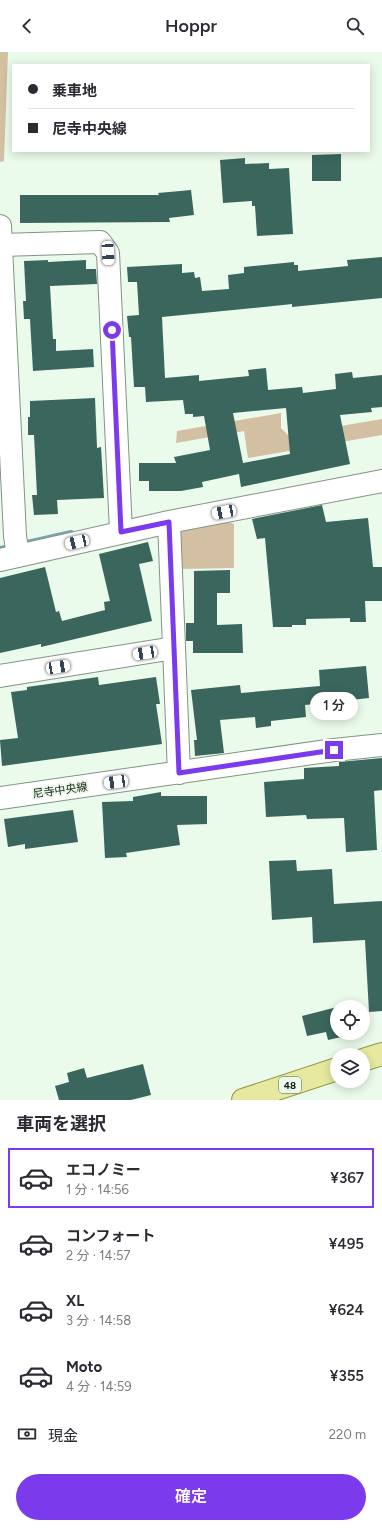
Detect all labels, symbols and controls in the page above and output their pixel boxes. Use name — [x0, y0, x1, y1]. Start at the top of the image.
icon: back — [16, 15, 38, 37]
text: Hoppr — [165, 15, 217, 37]
icon: search — [344, 15, 366, 37]
text: 乗車地 — [52, 82, 97, 100]
text: 尼寺中央線 — [52, 120, 127, 138]
car — [101, 241, 115, 265]
route start — [103, 321, 121, 339]
car — [211, 504, 237, 520]
car — [64, 533, 90, 551]
car — [132, 645, 158, 661]
car — [45, 659, 71, 675]
callout: 1 分 — [310, 692, 358, 720]
text: 1 分 — [323, 698, 345, 713]
route end — [325, 741, 343, 759]
car — [103, 774, 129, 790]
street label: 尼寺中央線 — [32, 780, 88, 801]
map controls — [330, 1000, 370, 1088]
button: locate — [330, 1000, 370, 1040]
button: layers — [330, 1048, 370, 1088]
road number: 48 — [279, 1077, 301, 1093]
text: 車両を選択 — [16, 1113, 106, 1135]
icon: car — [18, 1160, 54, 1196]
text: エコノミー — [66, 1161, 141, 1179]
text: ¥367 — [330, 1169, 364, 1187]
text: 1 分 · 14:56 — [66, 1182, 129, 1197]
icon: car — [18, 1226, 54, 1262]
text: コンフォート — [66, 1227, 156, 1245]
text: ¥495 — [329, 1235, 364, 1253]
text: 2 分 · 14:57 — [66, 1248, 130, 1263]
icon: car — [18, 1292, 54, 1328]
text: XL — [66, 1292, 84, 1310]
text: ¥624 — [329, 1301, 364, 1319]
text: 3 分 · 14:58 — [66, 1313, 131, 1328]
icon: car — [18, 1358, 54, 1394]
text: Moto — [66, 1358, 102, 1376]
text: ¥355 — [330, 1367, 364, 1385]
text: 4 分 · 14:59 — [66, 1379, 132, 1394]
icon: cash — [16, 1423, 38, 1445]
text: 現金 — [48, 1427, 78, 1445]
text: 220 m — [329, 1427, 366, 1442]
button: 確定 — [16, 1474, 366, 1520]

